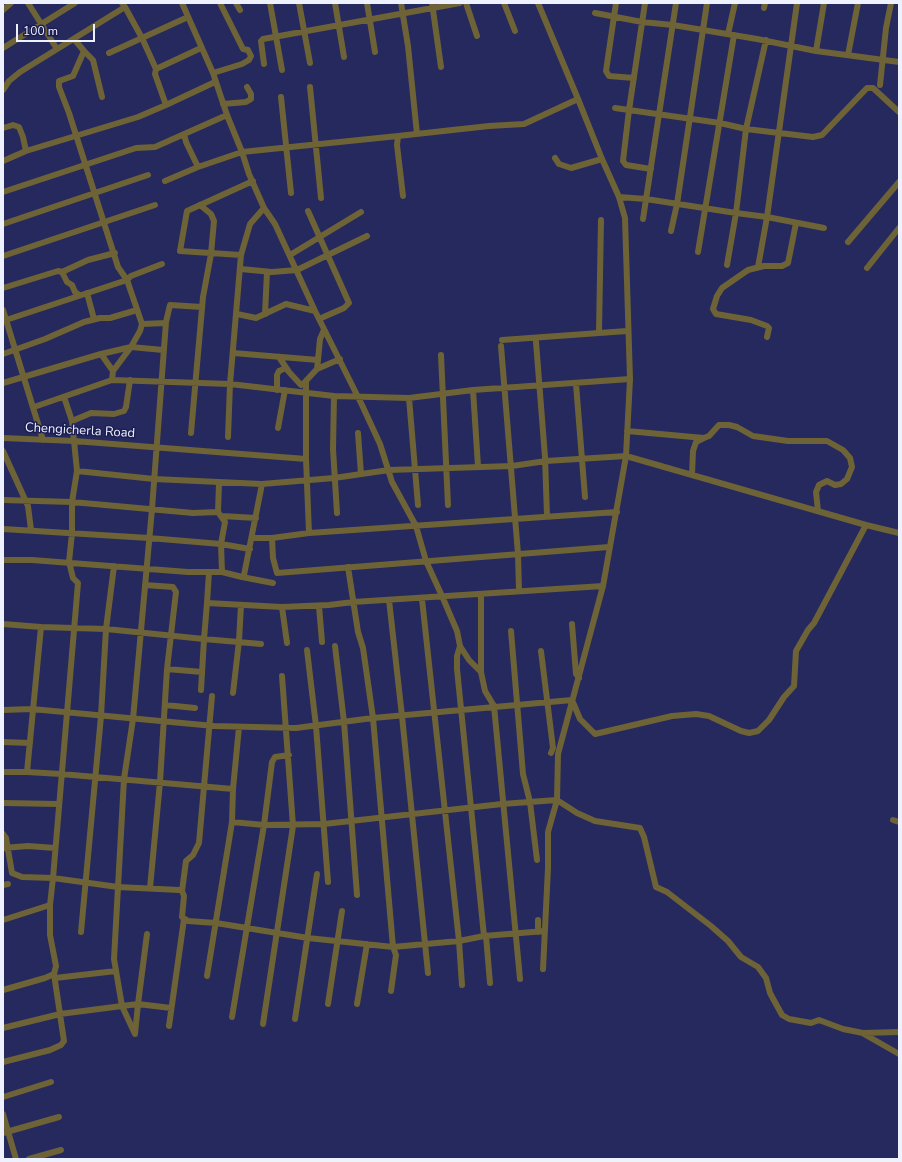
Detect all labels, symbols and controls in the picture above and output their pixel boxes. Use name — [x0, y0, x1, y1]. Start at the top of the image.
scale bar — [18, 16, 97, 42]
text: 100 m — [23, 23, 58, 39]
street label: Chengicherla Road — [24, 420, 136, 442]

